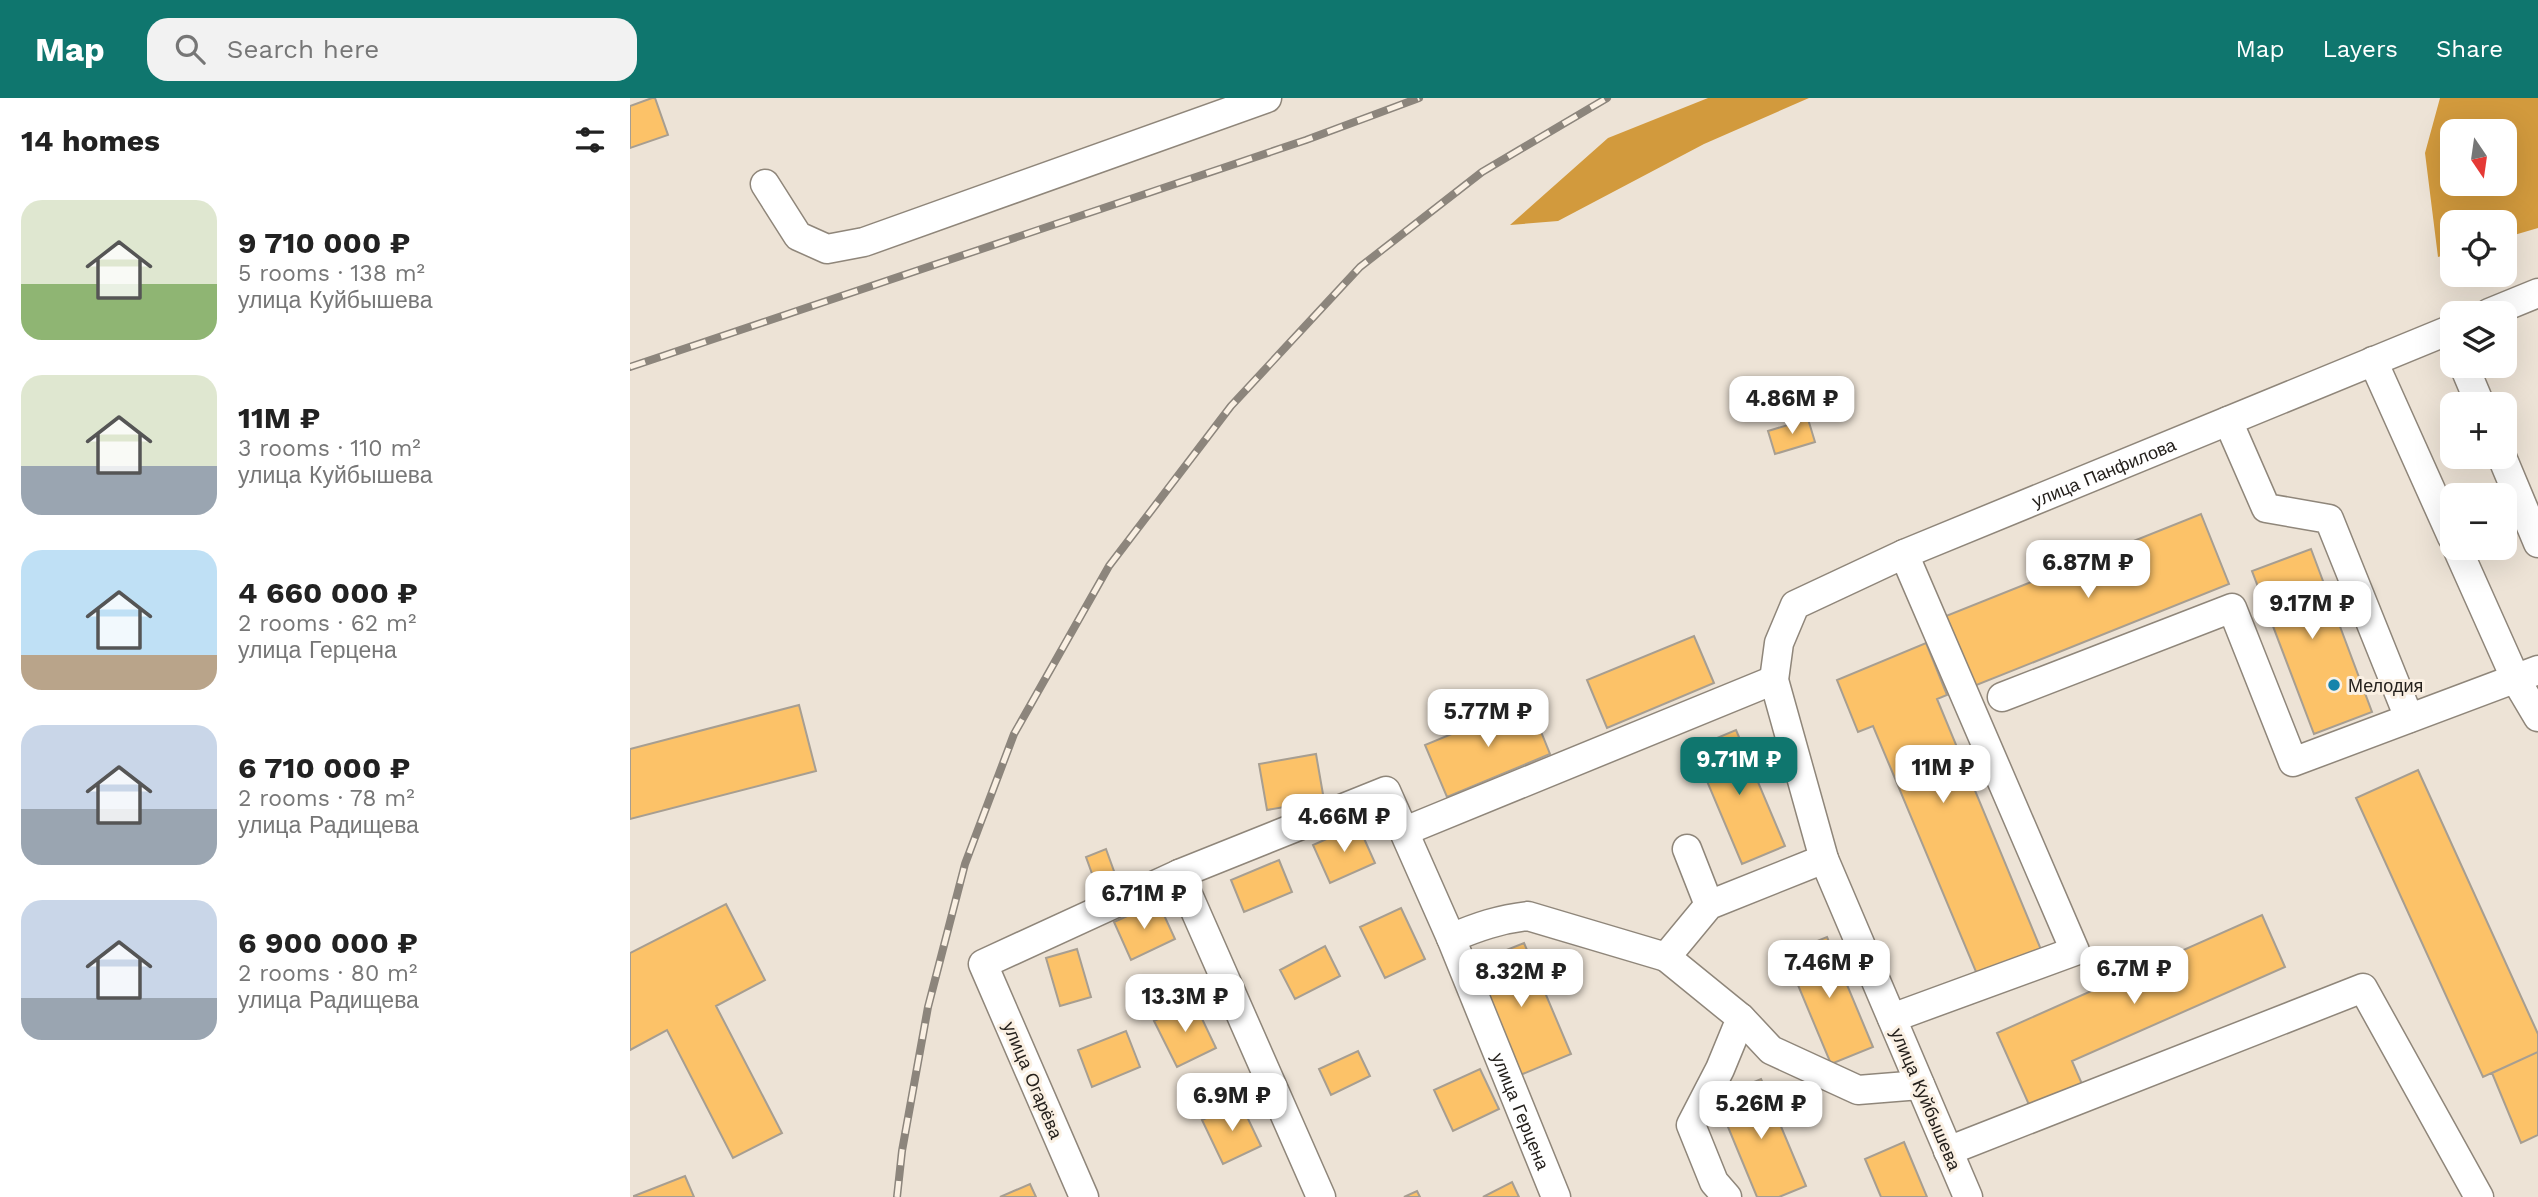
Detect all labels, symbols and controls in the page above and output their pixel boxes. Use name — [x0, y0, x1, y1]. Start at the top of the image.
search box — [147, 18, 637, 81]
text: Map — [35, 30, 105, 69]
icon: search — [171, 30, 209, 68]
text: Search here — [227, 34, 379, 64]
text: Map — [2236, 35, 2284, 63]
text: Layers — [2322, 35, 2398, 63]
text: Share — [2436, 35, 2503, 63]
north arrow — [2440, 119, 2516, 196]
map controls — [2440, 119, 2517, 560]
icon: filters — [571, 121, 609, 159]
text: 14 homes — [21, 123, 160, 158]
button: locate — [2440, 210, 2517, 287]
text: 9 710 000 ₽ — [238, 225, 410, 260]
icon: home — [77, 228, 161, 312]
text: 5 rooms · 138 m² — [238, 260, 425, 287]
text: улица Куйбышева — [238, 287, 433, 314]
button: layers — [2440, 301, 2517, 378]
pin: 4.86M ₽ — [1727, 376, 1857, 436]
text: 4.86M ₽ — [1745, 385, 1839, 412]
button: + — [2440, 392, 2517, 469]
text: 11M ₽ — [238, 400, 320, 435]
icon: home — [77, 403, 161, 487]
street label: улица Панфилова — [2029, 433, 2180, 511]
text: 3 rooms · 110 m² — [238, 435, 421, 462]
text: улица Куйбышева — [238, 462, 433, 489]
button: − — [2440, 483, 2517, 560]
pin: 6.87M ₽ — [2023, 540, 2153, 600]
text: 6.87M ₽ — [2042, 549, 2134, 576]
text: 4 660 000 ₽ — [238, 575, 418, 610]
icon: home — [77, 578, 161, 662]
pin: 9.17M ₽ — [2247, 582, 2377, 641]
text: 9.17M ₽ — [2269, 590, 2355, 617]
text: 2 rooms · 62 m² — [238, 610, 416, 637]
text: улица Герцена — [238, 637, 397, 664]
place label: Мелодия — [2348, 675, 2423, 696]
marker: Мелодия — [2326, 677, 2342, 693]
pin: 5.77M ₽ — [1423, 690, 1553, 749]
text: 5.77M ₽ — [1444, 698, 1532, 725]
pin: 9.71M ₽ — [1674, 738, 1804, 797]
text: 9.71M ₽ — [1696, 746, 1782, 773]
pin: 11M ₽ — [1894, 746, 1992, 805]
text: 6 710 000 ₽ — [238, 750, 410, 785]
icon: home — [77, 753, 161, 837]
text: 11M ₽ — [1911, 754, 1975, 781]
text: 2 rooms · 78 m² — [238, 785, 415, 812]
pin: 4.66M ₽ — [1279, 794, 1409, 854]
text: 4.66M ₽ — [1298, 803, 1390, 830]
text: улица Радищева — [238, 812, 419, 839]
pin: 6.71M ₽ — [1079, 872, 1209, 931]
text: 6.71M ₽ — [1101, 880, 1187, 907]
text: 6 900 000 ₽ — [238, 925, 418, 960]
icon: home — [77, 928, 161, 1012]
pin: 7.46M ₽ — [1764, 940, 1894, 1000]
pin: 6.7M ₽ — [2077, 946, 2191, 1006]
text: 7.46M ₽ — [1784, 949, 1874, 976]
pin: 8.32M ₽ — [1456, 950, 1586, 1009]
text: 6.7M ₽ — [2096, 955, 2172, 982]
text: 8.32M ₽ — [1475, 958, 1567, 985]
text: 2 rooms · 80 m² — [238, 960, 417, 987]
pin: 13.3M ₽ — [1120, 974, 1250, 1034]
text: 13.3M ₽ — [1141, 983, 1229, 1010]
text: улица Радищева — [238, 987, 419, 1014]
street label: улица Огарёва — [999, 1018, 1068, 1143]
street label: улица Куйбышева — [1887, 1025, 1966, 1174]
street label: улица Герцена — [1488, 1049, 1555, 1173]
pin: 6.9M ₽ — [1175, 1074, 1289, 1133]
text: 6.9M ₽ — [1193, 1082, 1271, 1109]
pin: 5.26M ₽ — [1696, 1082, 1826, 1141]
text: 5.26M ₽ — [1715, 1090, 1807, 1117]

